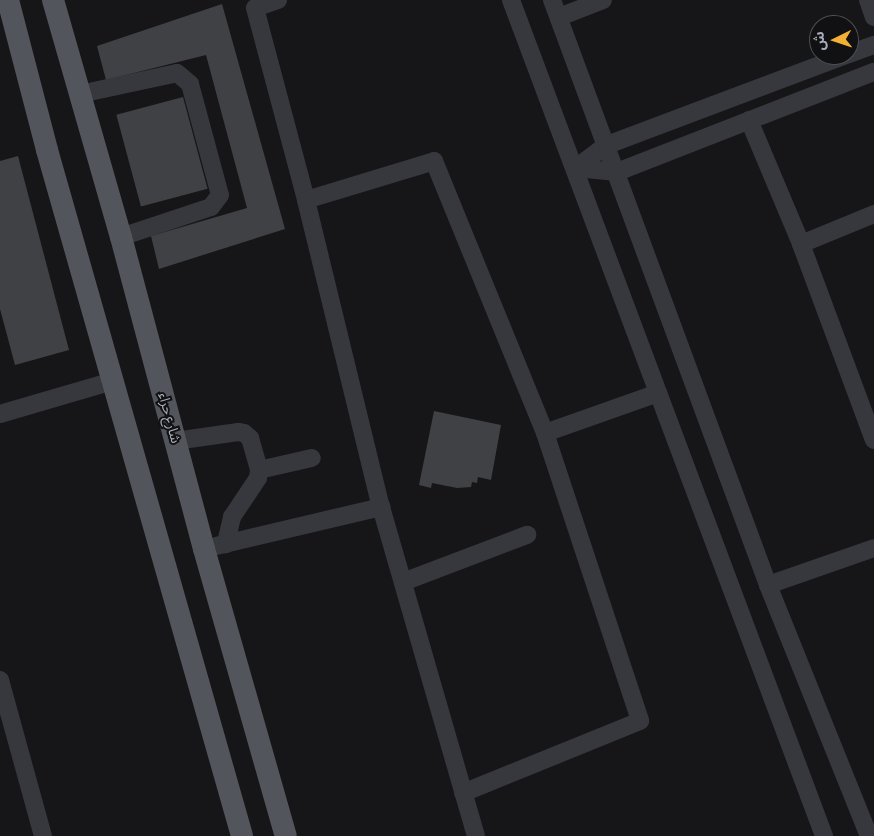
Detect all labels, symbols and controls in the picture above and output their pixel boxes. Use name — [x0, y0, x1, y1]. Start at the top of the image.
north arrow — [809, 15, 859, 65]
text: ش — [810, 31, 829, 51]
street label: شارع حراء — [154, 391, 184, 445]

